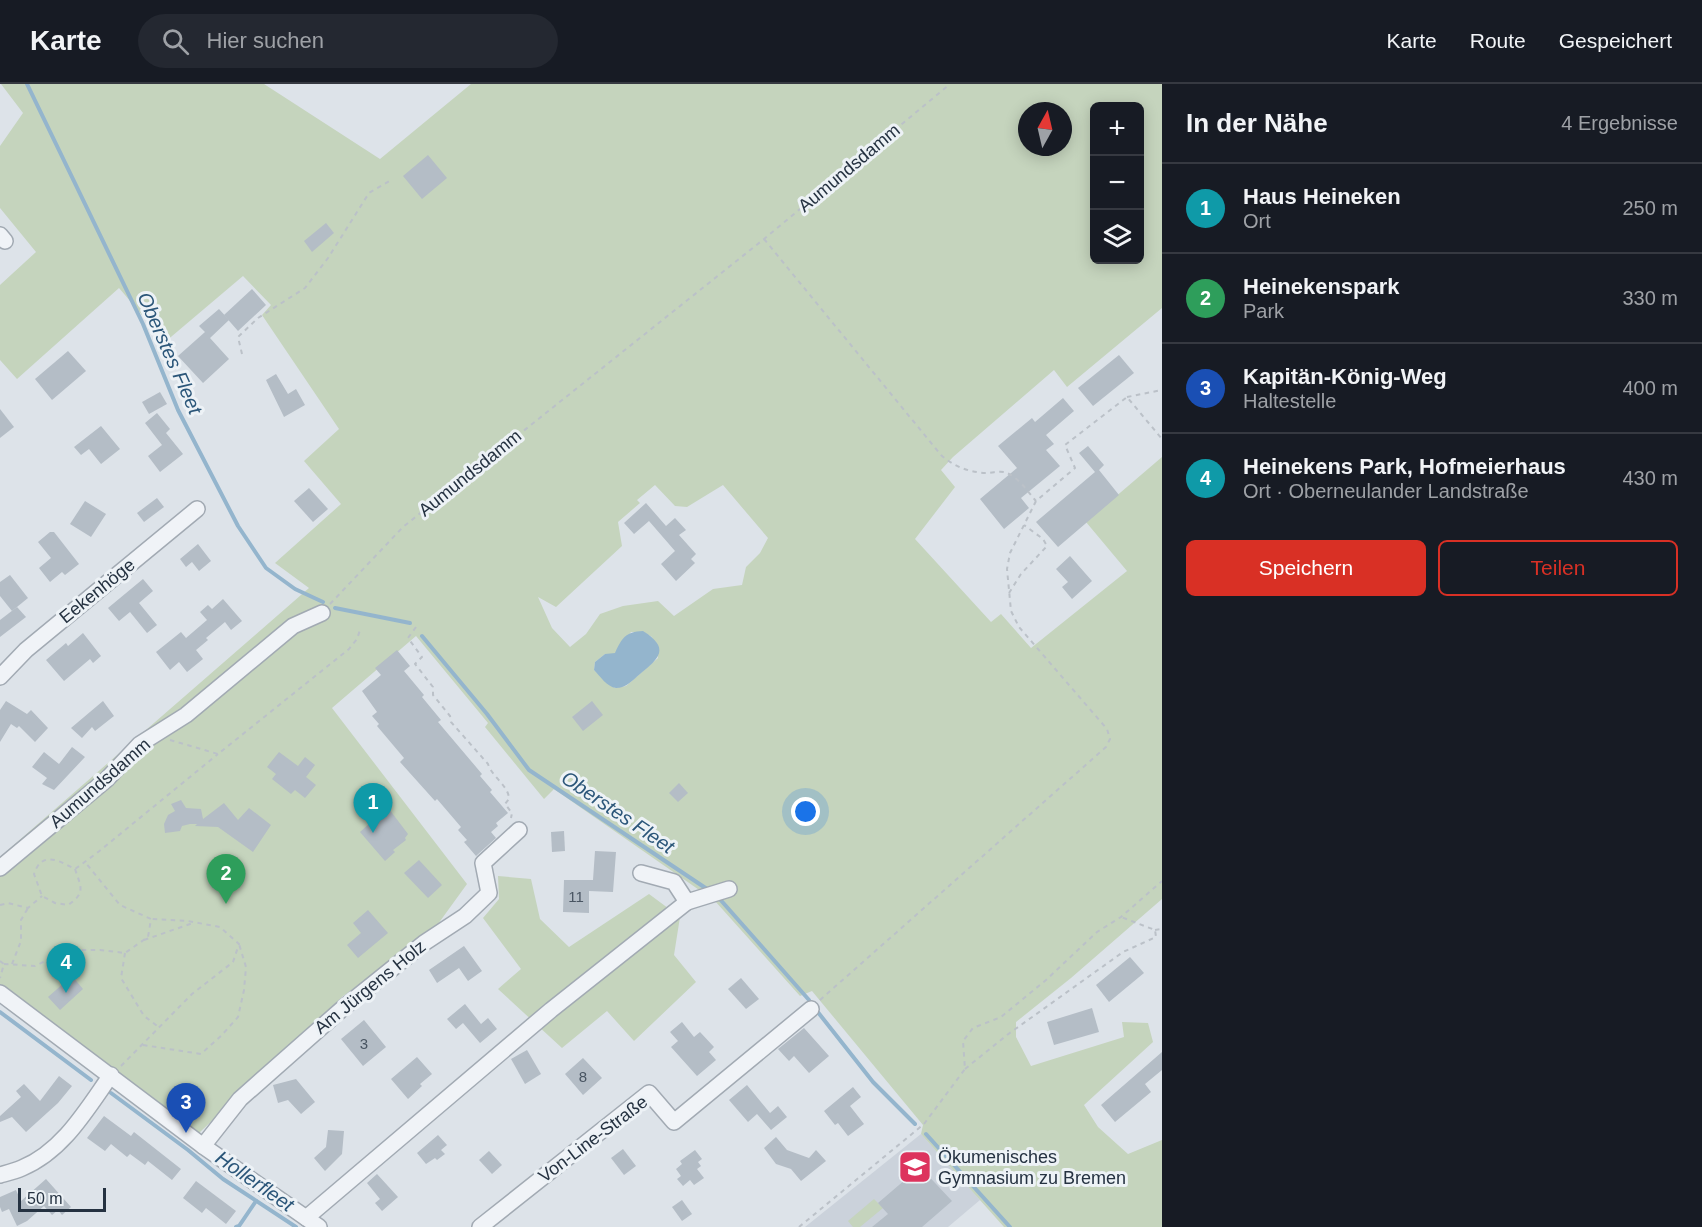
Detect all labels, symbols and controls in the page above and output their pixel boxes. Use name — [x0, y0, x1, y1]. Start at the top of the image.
search box — [138, 14, 558, 68]
text: Karte — [30, 25, 102, 56]
icon: search — [159, 25, 192, 58]
text: Hier suchen — [207, 28, 324, 53]
text: Karte — [1387, 29, 1437, 52]
text: Route — [1470, 29, 1526, 52]
text: Gespeichert — [1559, 29, 1672, 52]
north arrow — [1018, 102, 1072, 156]
map controls — [1090, 102, 1144, 264]
button: + — [1090, 102, 1144, 156]
text: In der Nähe — [1186, 108, 1328, 138]
text: 4 Ergebnisse — [1561, 112, 1678, 134]
street label: Aumundsdamm — [794, 120, 904, 216]
button: − — [1090, 156, 1144, 210]
text: Haus Heineken — [1243, 184, 1401, 209]
text: 1 — [1200, 197, 1211, 219]
text: 250 m — [1622, 197, 1678, 219]
button: layers — [1090, 210, 1144, 264]
text: Ort — [1243, 210, 1271, 232]
text: Heinekenspark — [1243, 274, 1400, 299]
text: 2 — [1200, 287, 1211, 309]
text: 330 m — [1622, 287, 1678, 309]
water label: Oberstes Fleet — [133, 289, 207, 419]
text: Park — [1243, 300, 1284, 322]
text: Kapitän-König-Weg — [1243, 364, 1447, 389]
text: 3 — [1200, 377, 1211, 399]
text: 400 m — [1622, 377, 1678, 399]
text: Haltestelle — [1243, 390, 1336, 412]
street label: Aumundsdamm — [415, 426, 525, 520]
text: Heinekens Park, Hofmeierhaus — [1243, 454, 1566, 479]
text: 4 — [1200, 467, 1211, 489]
text: 430 m — [1622, 467, 1678, 489]
text: Ort · Oberneulander Landstraße — [1243, 480, 1529, 502]
button: Speichern — [1186, 540, 1426, 596]
button: Teilen — [1438, 540, 1678, 596]
street label: Eekenhöge — [55, 555, 139, 627]
street label: Aumundsdamm — [46, 734, 154, 832]
water label: Oberstes Fleet — [557, 766, 680, 859]
pin: 1 — [354, 784, 392, 833]
your location — [791, 797, 820, 826]
pin: 2 — [206, 854, 246, 904]
house number: 11 — [568, 888, 584, 905]
street label: Am Jürgens Holz — [310, 936, 430, 1038]
pin: 4 — [46, 944, 86, 993]
house number: 3 — [360, 1035, 368, 1052]
house number: 8 — [579, 1068, 587, 1085]
pin: 3 — [166, 1084, 206, 1133]
street label: Von-Line-Straße — [535, 1092, 651, 1186]
water label: Hollerfleet — [212, 1146, 299, 1217]
place label: Ökumenisches Gymnasium zu Bremen — [938, 1147, 1126, 1188]
school or university icon: Ökumenisches Gymnasium zu Bremen — [897, 1149, 933, 1185]
scale bar — [18, 1185, 106, 1212]
text: 50 m — [27, 1190, 63, 1207]

